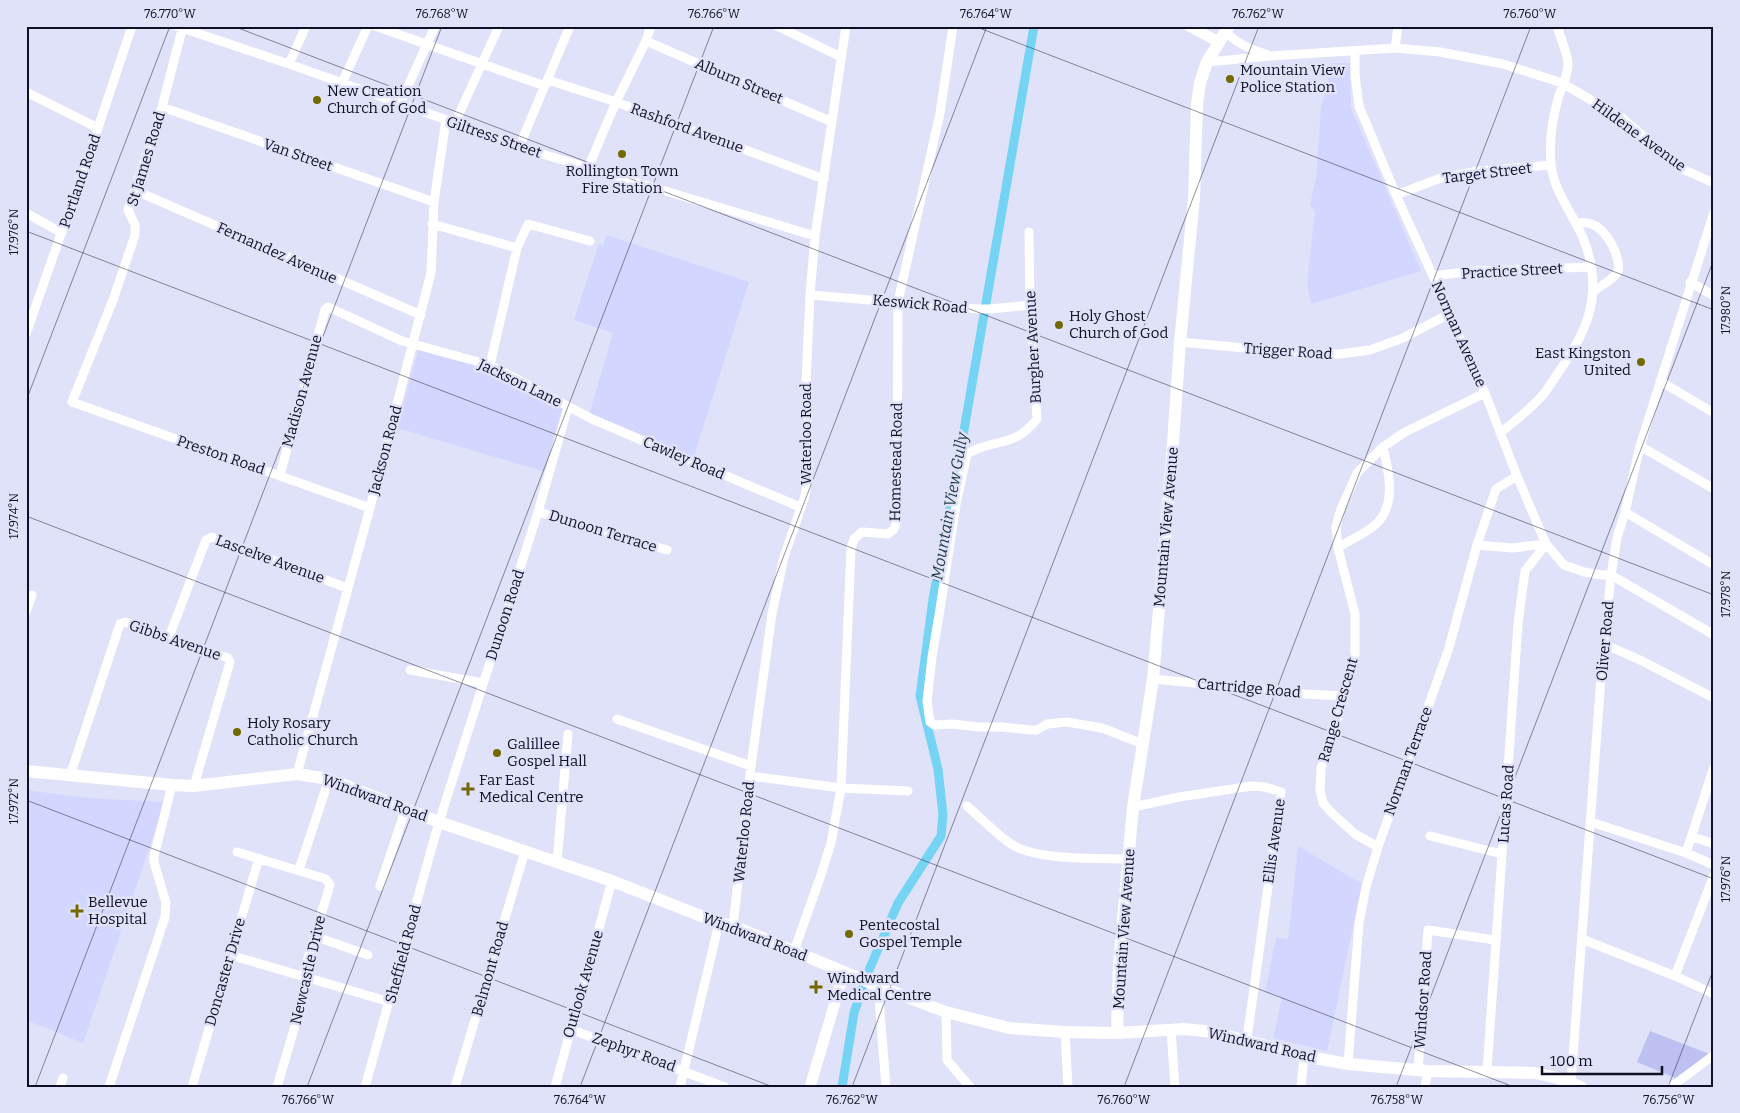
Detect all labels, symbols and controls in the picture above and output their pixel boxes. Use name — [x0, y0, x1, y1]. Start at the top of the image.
text: 76.770°W — [144, 7, 197, 21]
text: 76.768°W — [416, 7, 469, 21]
text: 76.766°W — [688, 7, 741, 21]
text: 76.764°W — [960, 7, 1013, 21]
text: 76.762°W — [1232, 7, 1285, 21]
text: 76.760°W — [1504, 7, 1557, 21]
street label: Alburn Street — [692, 54, 786, 108]
place label: Mountain View Police Station — [1240, 61, 1346, 96]
marker: Mountain View Police Station — [1224, 73, 1236, 85]
place label: New Creation Church of God — [327, 82, 426, 117]
marker: New Creation Church of God — [311, 94, 323, 106]
street label: Hildene Avenue — [1589, 95, 1689, 175]
street label: Rashford Avenue — [628, 99, 746, 157]
street label: St James Road — [123, 109, 169, 209]
street label: Giltress Street — [444, 112, 544, 162]
street label: Portland Road — [56, 132, 105, 230]
street label: Van Street — [261, 135, 336, 175]
marker: Rollington Town Fire Station — [616, 148, 628, 160]
street label: Target Street — [1441, 159, 1533, 187]
place label: Rollington Town Fire Station — [565, 162, 679, 197]
text: 17.976°N — [7, 208, 21, 255]
street label: Fernandez Avenue — [214, 218, 340, 288]
street label: Practice Street — [1461, 259, 1564, 283]
street label: Norman Avenue — [1428, 278, 1490, 390]
text: 17.980°N — [1719, 285, 1733, 334]
street label: Burgher Avenue — [1021, 290, 1045, 404]
street label: Keswick Road — [872, 291, 969, 317]
place label: Holy Ghost Church of God — [1069, 307, 1168, 342]
marker: Holy Ghost Church of God — [1053, 319, 1065, 331]
street label: Madison Avenue — [278, 333, 326, 449]
street label: Trigger Road — [1243, 339, 1333, 363]
place label: East Kingston United — [1535, 344, 1632, 379]
street label: Jackson Lane — [474, 355, 565, 411]
marker: East Kingston United — [1635, 356, 1647, 368]
street label: Waterloo Road — [797, 383, 815, 485]
street label: Homestead Road — [886, 402, 906, 522]
street label: Jackson Road — [364, 403, 406, 498]
water label: Mountain View Gully — [927, 430, 972, 581]
street label: Preston Road — [175, 432, 268, 479]
street label: Cawley Road — [640, 433, 728, 483]
street label: Mountain View Avenue — [1150, 446, 1182, 608]
text: 17.974°N — [7, 492, 21, 539]
street label: Dunoon Terrace — [547, 506, 659, 556]
street label: Lascelve Avenue — [213, 531, 327, 587]
street label: Dunoon Road — [482, 567, 528, 663]
text: 17.978°N — [1719, 570, 1733, 617]
street label: Oliver Road — [1593, 600, 1617, 682]
street label: Gibbs Avenue — [127, 616, 223, 664]
street label: Range Crescent — [1314, 655, 1362, 764]
street label: Cartridge Road — [1196, 674, 1302, 702]
street label: Norman Terrace — [1380, 704, 1436, 818]
place label: Holy Rosary Catholic Church — [247, 714, 359, 749]
marker: Holy Rosary Catholic Church — [231, 726, 243, 738]
place label: Galillee Gospel Hall — [507, 735, 587, 770]
marker: Galillee Gospel Hall — [491, 747, 503, 759]
street label: Lucas Road — [1494, 764, 1518, 844]
street label: Windward Road — [320, 771, 430, 825]
place label: Far East Medical Centre — [479, 771, 584, 806]
text: 17.972°N — [7, 777, 21, 824]
street label: Waterloo Road — [730, 780, 758, 884]
marker: Far East Medical Centre — [461, 782, 475, 796]
street label: Ellis Avenue — [1259, 797, 1289, 885]
street label: Mountain View Avenue — [1109, 848, 1139, 1010]
text: 17.976°N — [1719, 855, 1733, 902]
place label: Bellevue Hospital — [88, 893, 148, 928]
street label: Sheffield Road — [381, 903, 425, 1005]
marker: Bellevue Hospital — [70, 904, 84, 918]
street label: Windward Road — [700, 909, 810, 965]
street label: Newcastle Drive — [287, 913, 329, 1027]
street label: Doncaster Drive — [201, 916, 249, 1028]
place label: Pentecostal Gospel Temple — [859, 916, 962, 951]
street label: Belmont Road — [468, 919, 512, 1019]
street label: Outlook Avenue — [559, 928, 607, 1040]
marker: Pentecostal Gospel Temple — [843, 928, 855, 940]
street label: Windsor Road — [1411, 950, 1435, 1050]
place label: Windward Medical Centre — [827, 969, 932, 1004]
marker: Windward Medical Centre — [809, 980, 823, 994]
street label: Windward Road — [1206, 1024, 1318, 1066]
street label: Zephyr Road — [590, 1029, 678, 1076]
scale bar — [1542, 1043, 1662, 1075]
text: 100 m — [1550, 1052, 1593, 1070]
text: 76.766°W — [282, 1093, 335, 1107]
text: 76.764°W — [554, 1093, 607, 1107]
text: 76.762°W — [826, 1093, 879, 1107]
text: 76.760°W — [1098, 1093, 1151, 1107]
text: 76.758°W — [1371, 1093, 1424, 1107]
text: 76.756°W — [1643, 1093, 1695, 1107]

